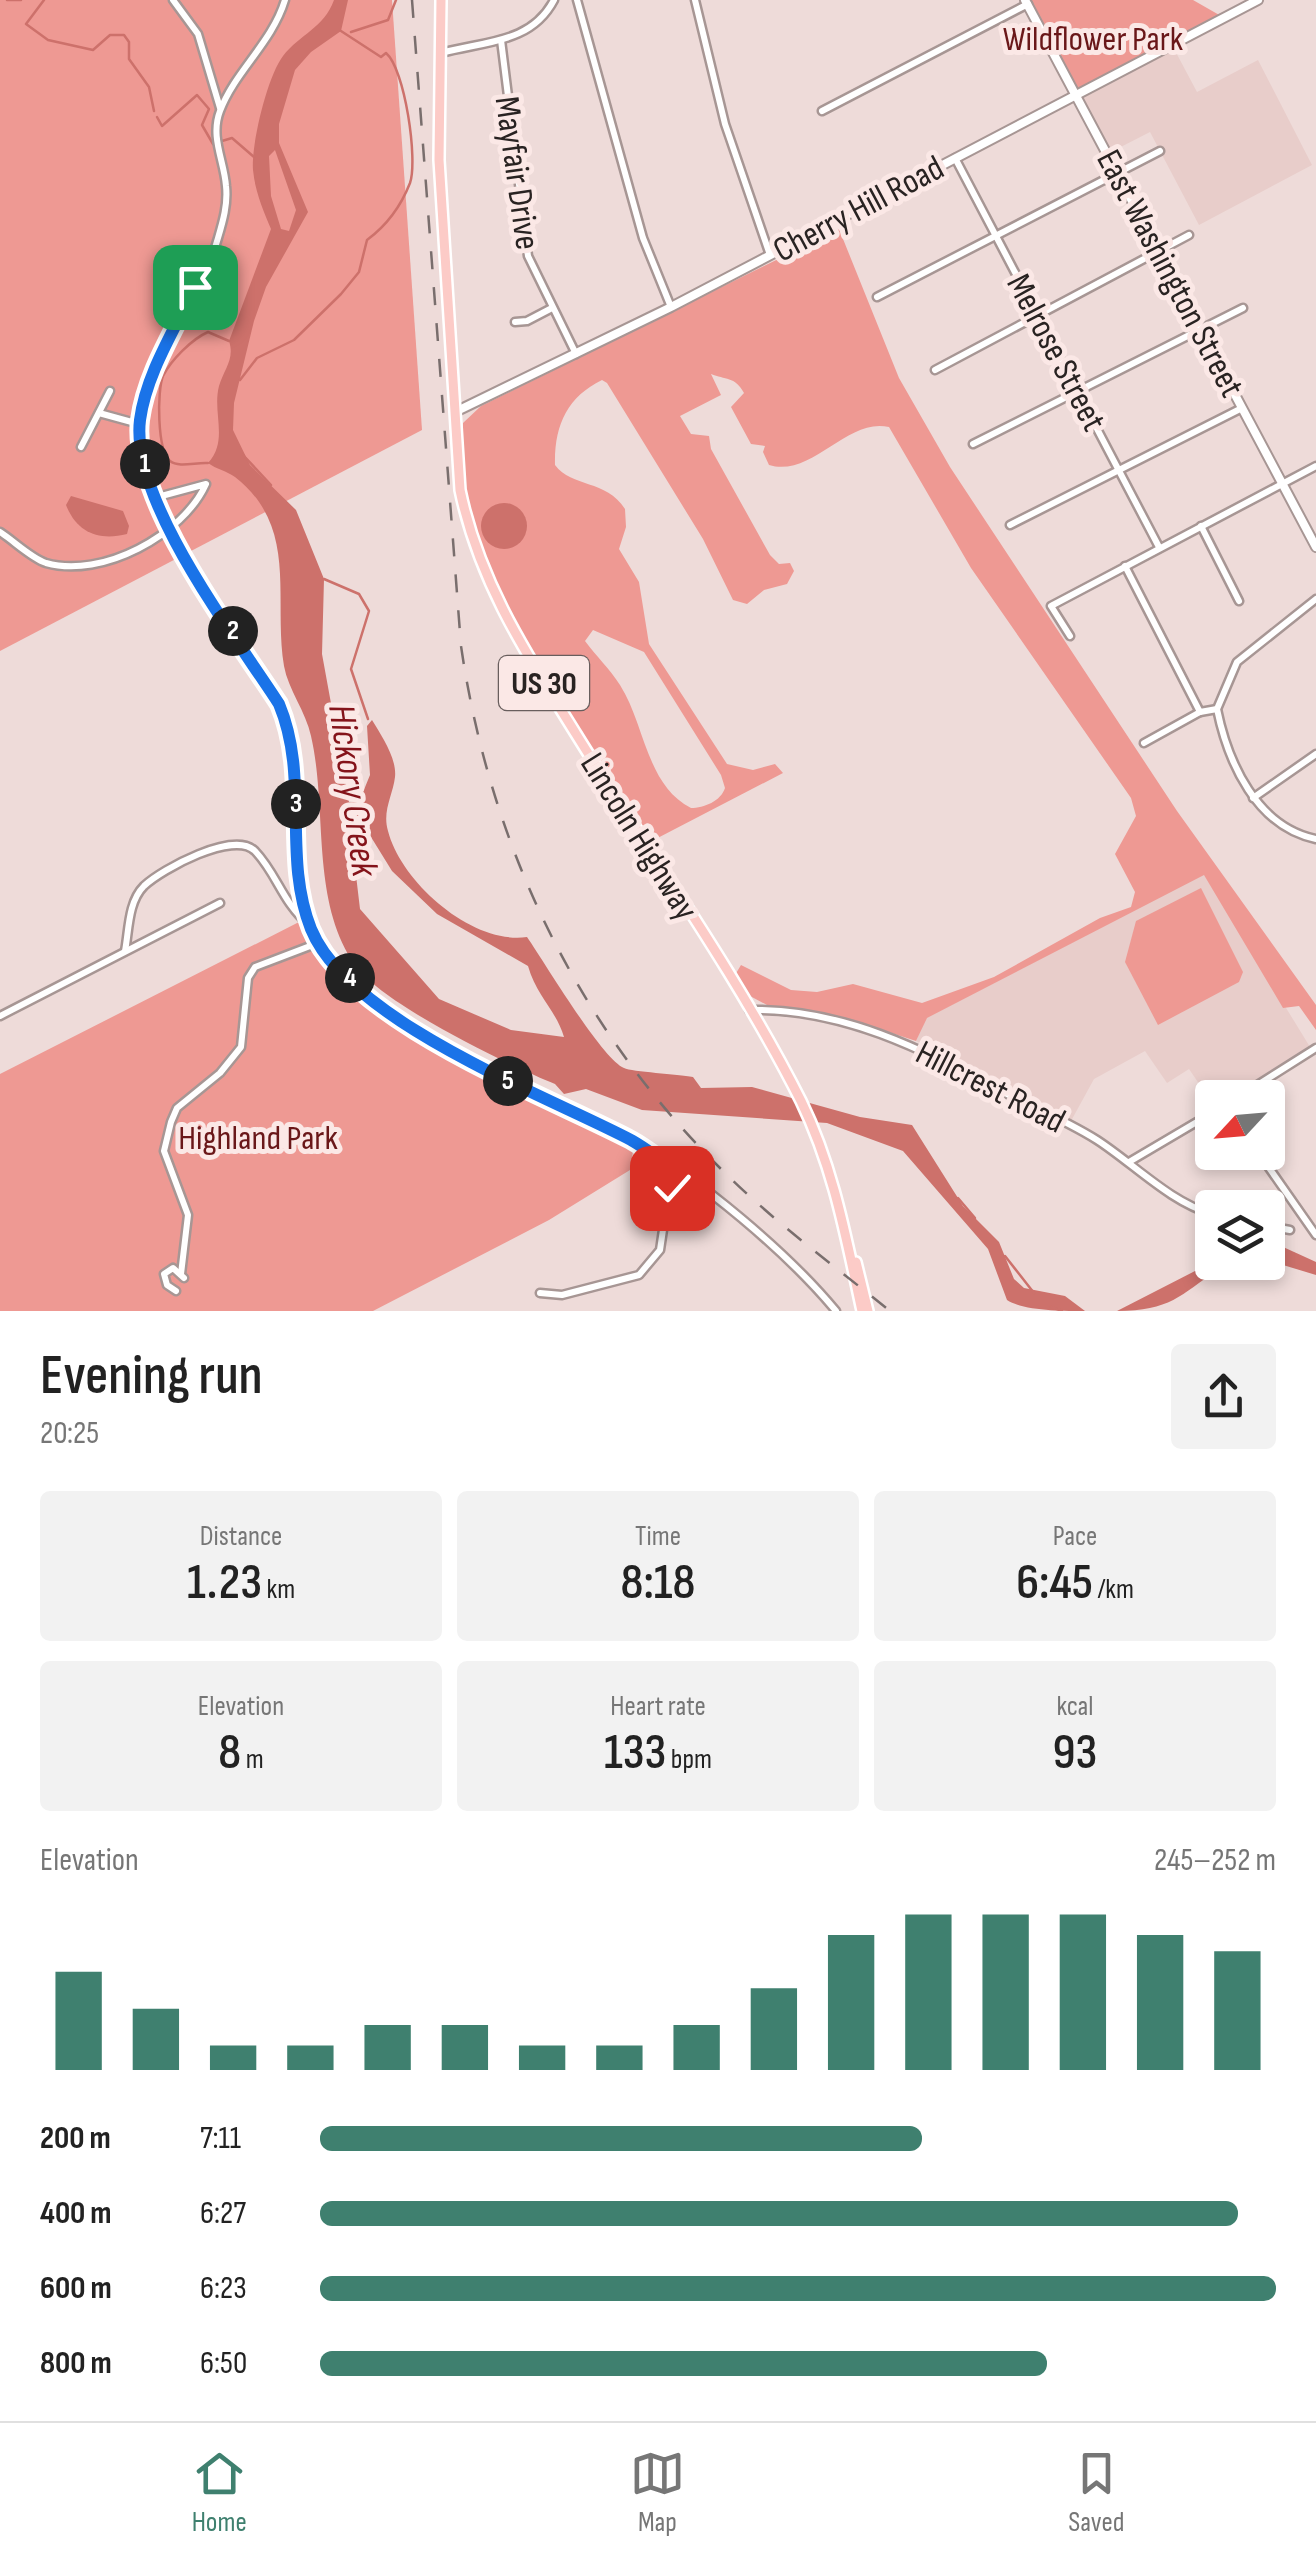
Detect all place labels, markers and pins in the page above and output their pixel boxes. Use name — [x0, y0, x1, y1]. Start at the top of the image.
pin — [153, 245, 238, 330]
pin: 1 — [120, 439, 170, 489]
pin: 2 — [208, 606, 258, 656]
pin: 3 — [271, 779, 321, 829]
pin: 4 — [325, 953, 375, 1003]
pin: 5 — [483, 1056, 533, 1106]
pin — [630, 1146, 715, 1231]

